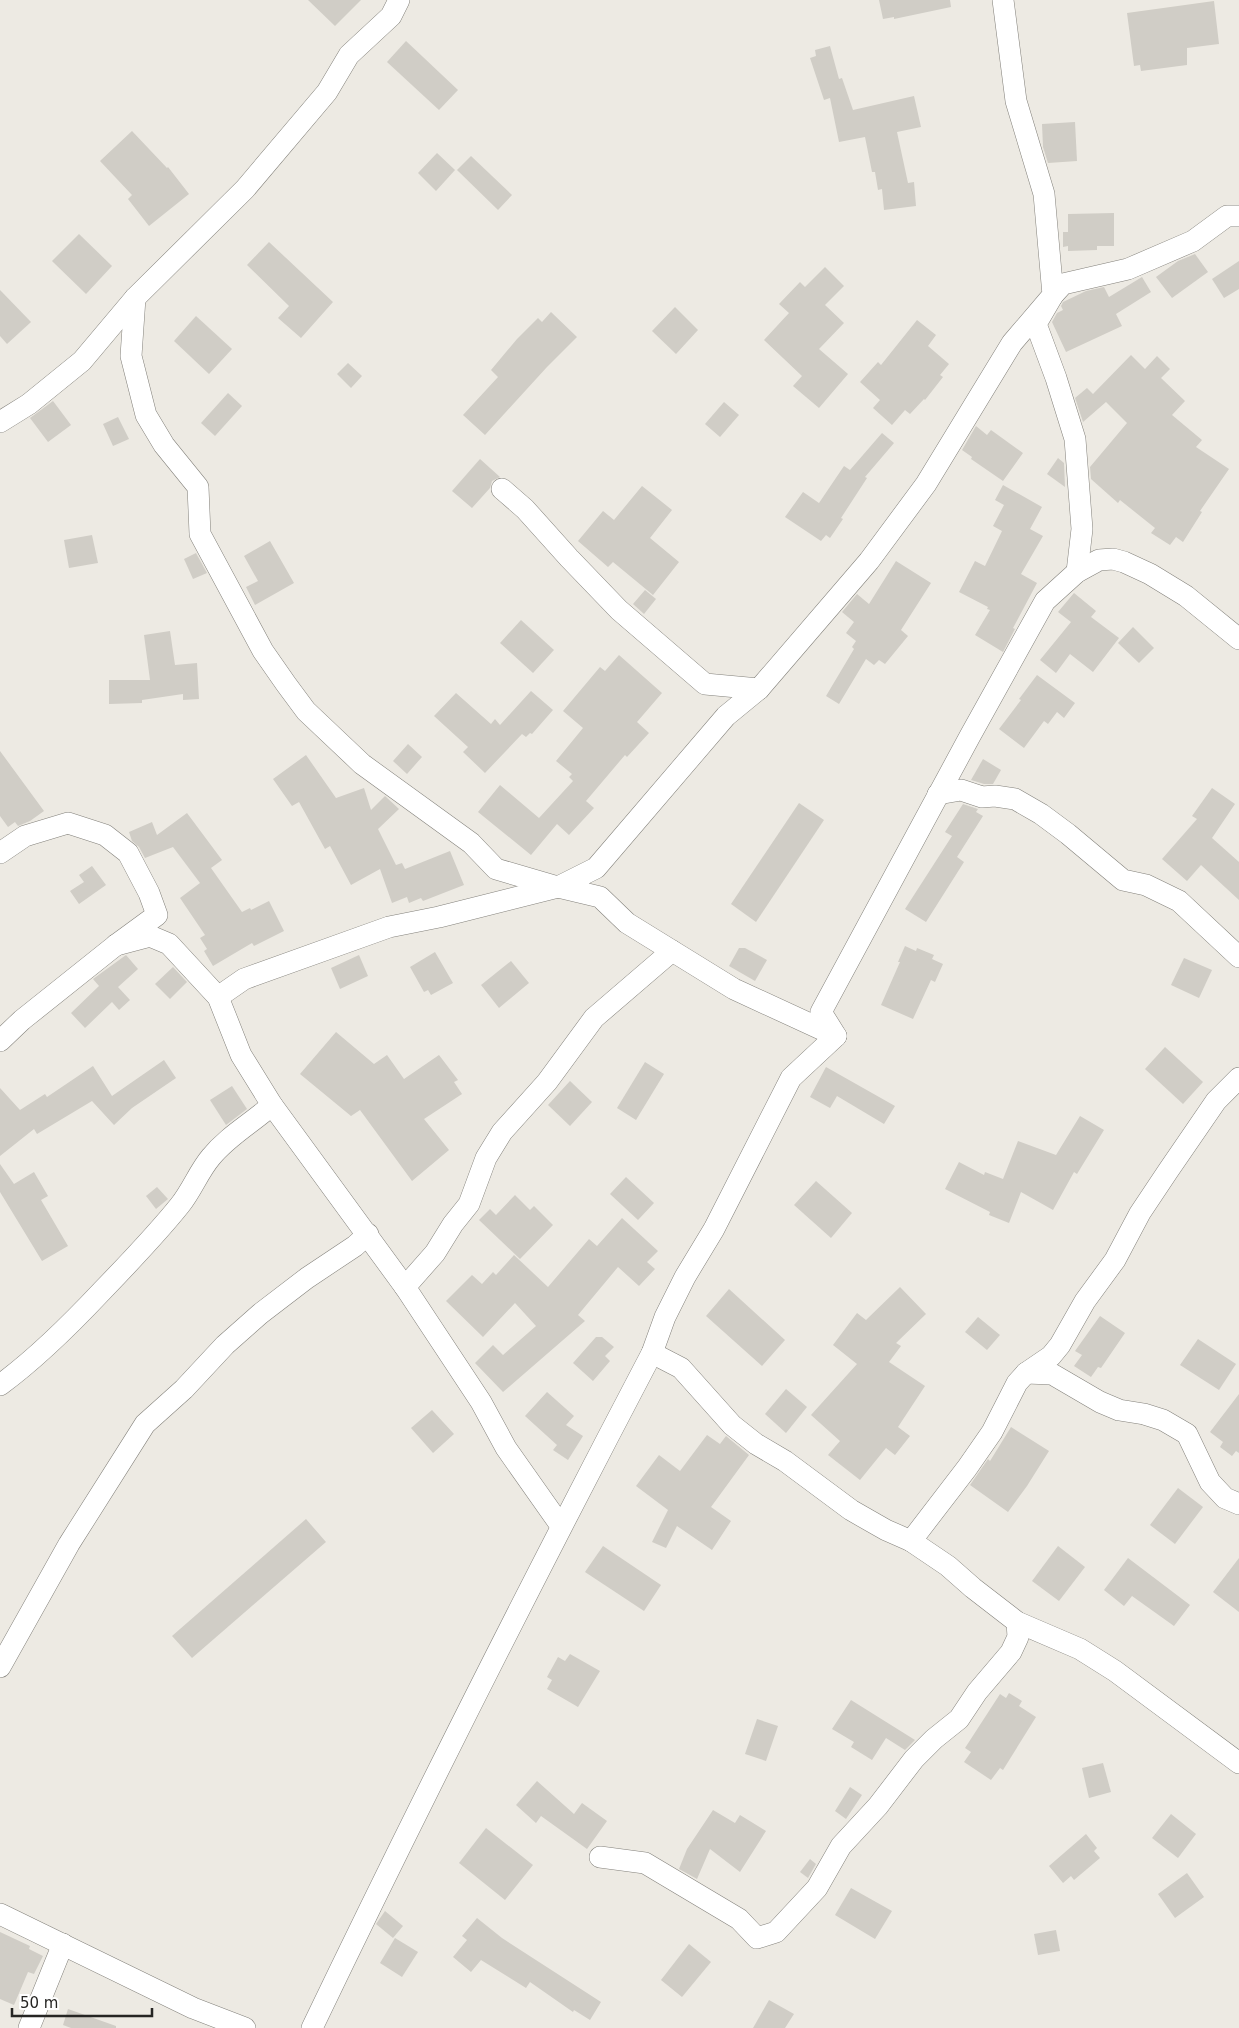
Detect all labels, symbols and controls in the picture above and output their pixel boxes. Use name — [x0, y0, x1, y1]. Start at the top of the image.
scale bar — [12, 1986, 152, 2018]
text: 50 m — [20, 1994, 58, 2012]

